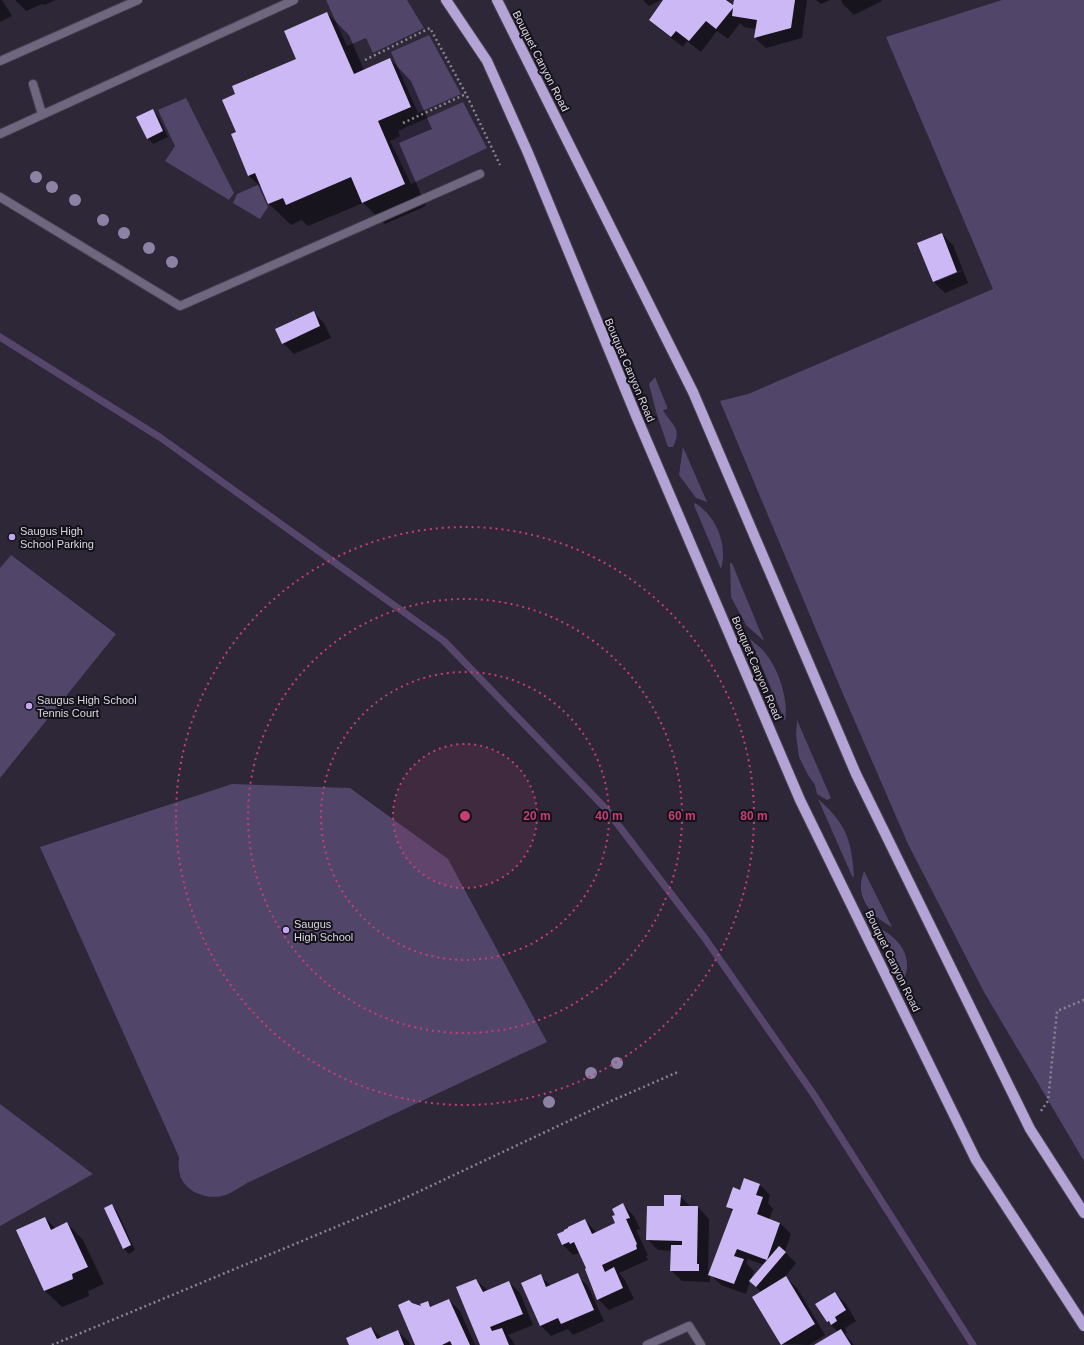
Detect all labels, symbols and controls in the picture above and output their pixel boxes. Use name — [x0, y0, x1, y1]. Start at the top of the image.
street label: Bouquet Canyon Road — [510, 9, 572, 113]
street label: Bouquet Canyon Road — [603, 316, 657, 424]
place label: Saugus High School Parking — [20, 525, 94, 550]
marker: Saugus High School Parking — [7, 532, 17, 542]
street label: Bouquet Canyon Road — [730, 614, 784, 722]
place label: Saugus High School Tennis Court — [37, 694, 137, 719]
marker: Saugus High School Tennis Court — [24, 701, 34, 711]
centre of rings — [458, 809, 472, 823]
text: 20 m — [523, 809, 551, 823]
text: 40 m — [595, 809, 623, 823]
text: 60 m — [668, 809, 696, 823]
text: 80 m — [740, 809, 768, 823]
street label: Bouquet Canyon Road — [863, 908, 923, 1014]
place label: Saugus High School — [294, 918, 353, 943]
marker: Saugus High School — [281, 925, 291, 935]

